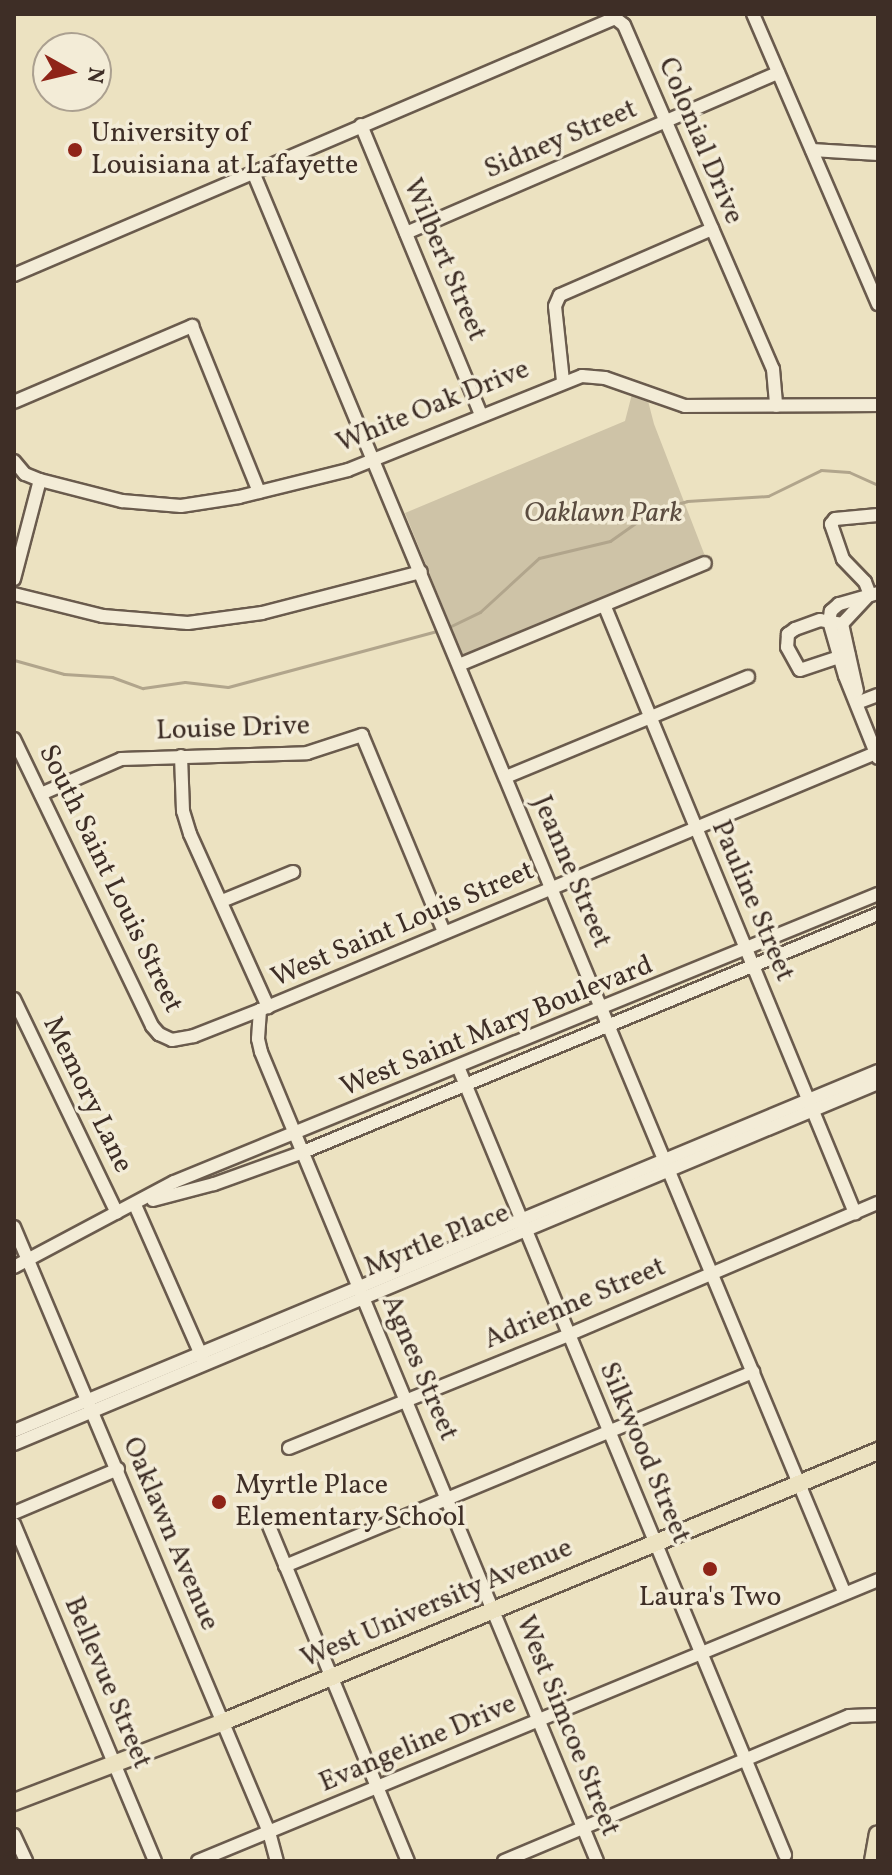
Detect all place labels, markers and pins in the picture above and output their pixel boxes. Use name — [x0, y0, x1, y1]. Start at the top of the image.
place label: University of Louisiana at Lafayette — [91, 117, 358, 183]
marker: University of Louisiana at Lafayette — [66, 141, 84, 159]
place label: Myrtle Place Elementary School — [235, 1469, 466, 1535]
marker: Myrtle Place Elementary School — [210, 1493, 228, 1511]
marker: Laura's Two — [701, 1560, 719, 1578]
place label: Laura's Two — [638, 1581, 782, 1615]

